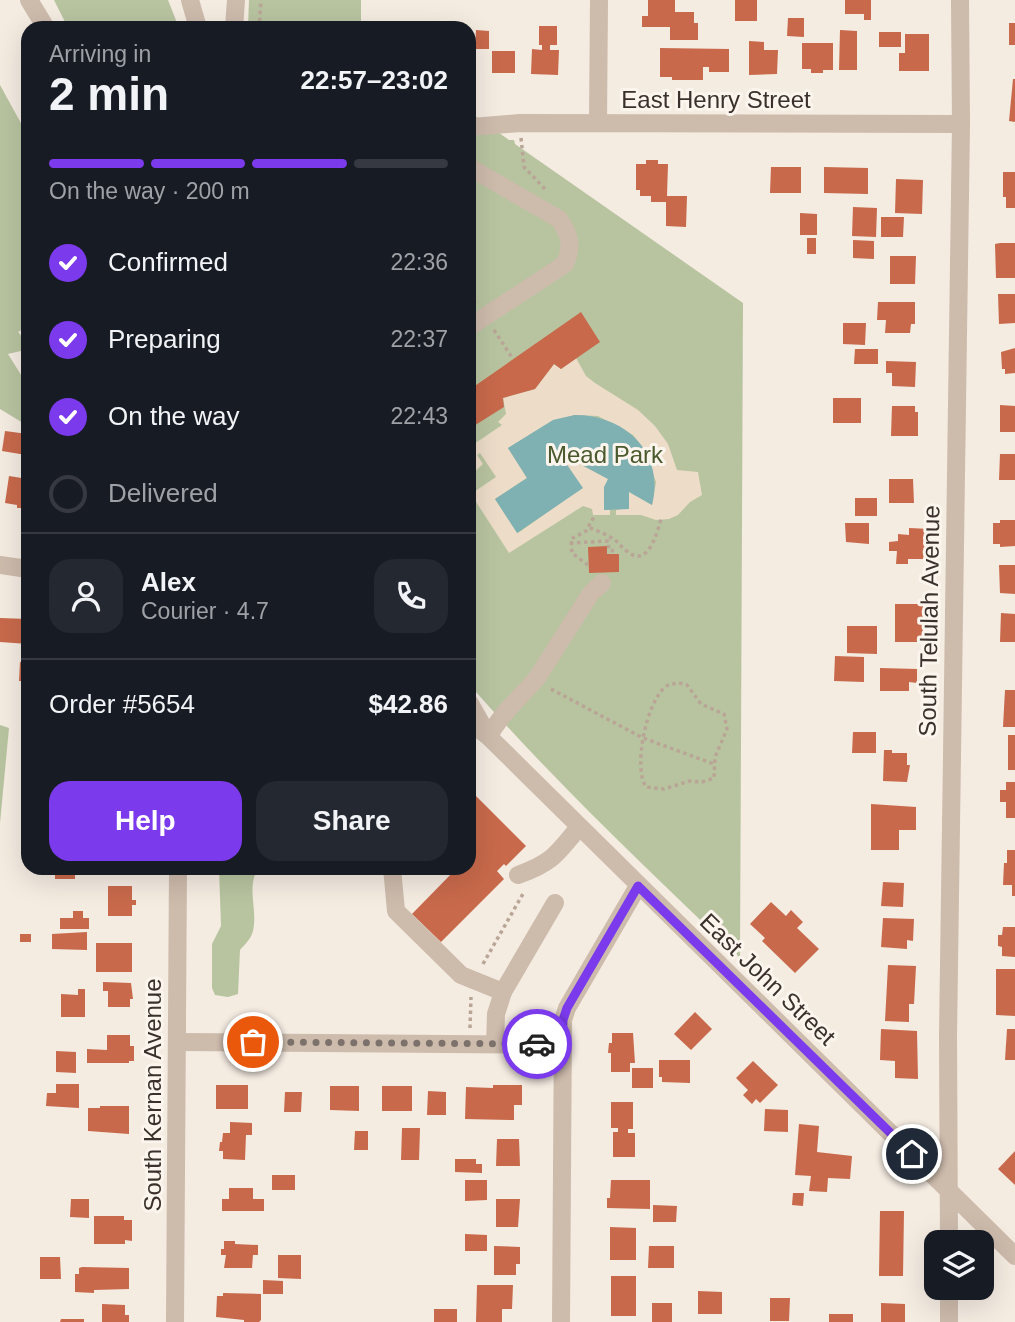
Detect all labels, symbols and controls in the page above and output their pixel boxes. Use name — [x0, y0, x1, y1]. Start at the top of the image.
text: Arriving in — [49, 41, 151, 67]
text: 22:57–23:02 — [301, 65, 448, 95]
text: 2 min — [49, 68, 169, 120]
street label: East Henry Street — [621, 86, 811, 113]
text: On the way · 200 m — [49, 178, 250, 204]
icon: check — [49, 244, 87, 282]
text: Confirmed — [108, 247, 228, 277]
text: 22:36 — [390, 249, 448, 275]
icon: check — [49, 321, 87, 359]
text: Preparing — [108, 324, 221, 354]
text: 22:37 — [390, 326, 448, 352]
icon: check — [49, 398, 87, 436]
text: On the way — [108, 401, 240, 431]
text: 22:43 — [390, 403, 448, 429]
park label: Mead Park — [547, 441, 664, 468]
text: Delivered — [108, 478, 218, 508]
street label: South Telulah Avenue — [913, 505, 945, 737]
button: person — [49, 559, 123, 633]
button: phone — [374, 559, 448, 633]
text: Alex — [141, 567, 196, 597]
text: Courier · 4.7 — [141, 598, 269, 624]
text: Order #5654 — [49, 689, 195, 719]
text: $42.86 — [368, 689, 448, 719]
button: Help — [49, 781, 242, 861]
button: Share — [256, 781, 448, 861]
street label: East John Street — [695, 908, 841, 1051]
street label: South Kernan Avenue — [139, 978, 166, 1212]
courier — [502, 1009, 572, 1079]
pin — [223, 1012, 283, 1072]
icon: bag — [234, 1023, 272, 1061]
icon: car — [518, 1025, 556, 1063]
pin — [882, 1124, 942, 1184]
icon: home — [893, 1135, 931, 1173]
map controls — [924, 1230, 994, 1300]
button: layers — [924, 1230, 994, 1300]

